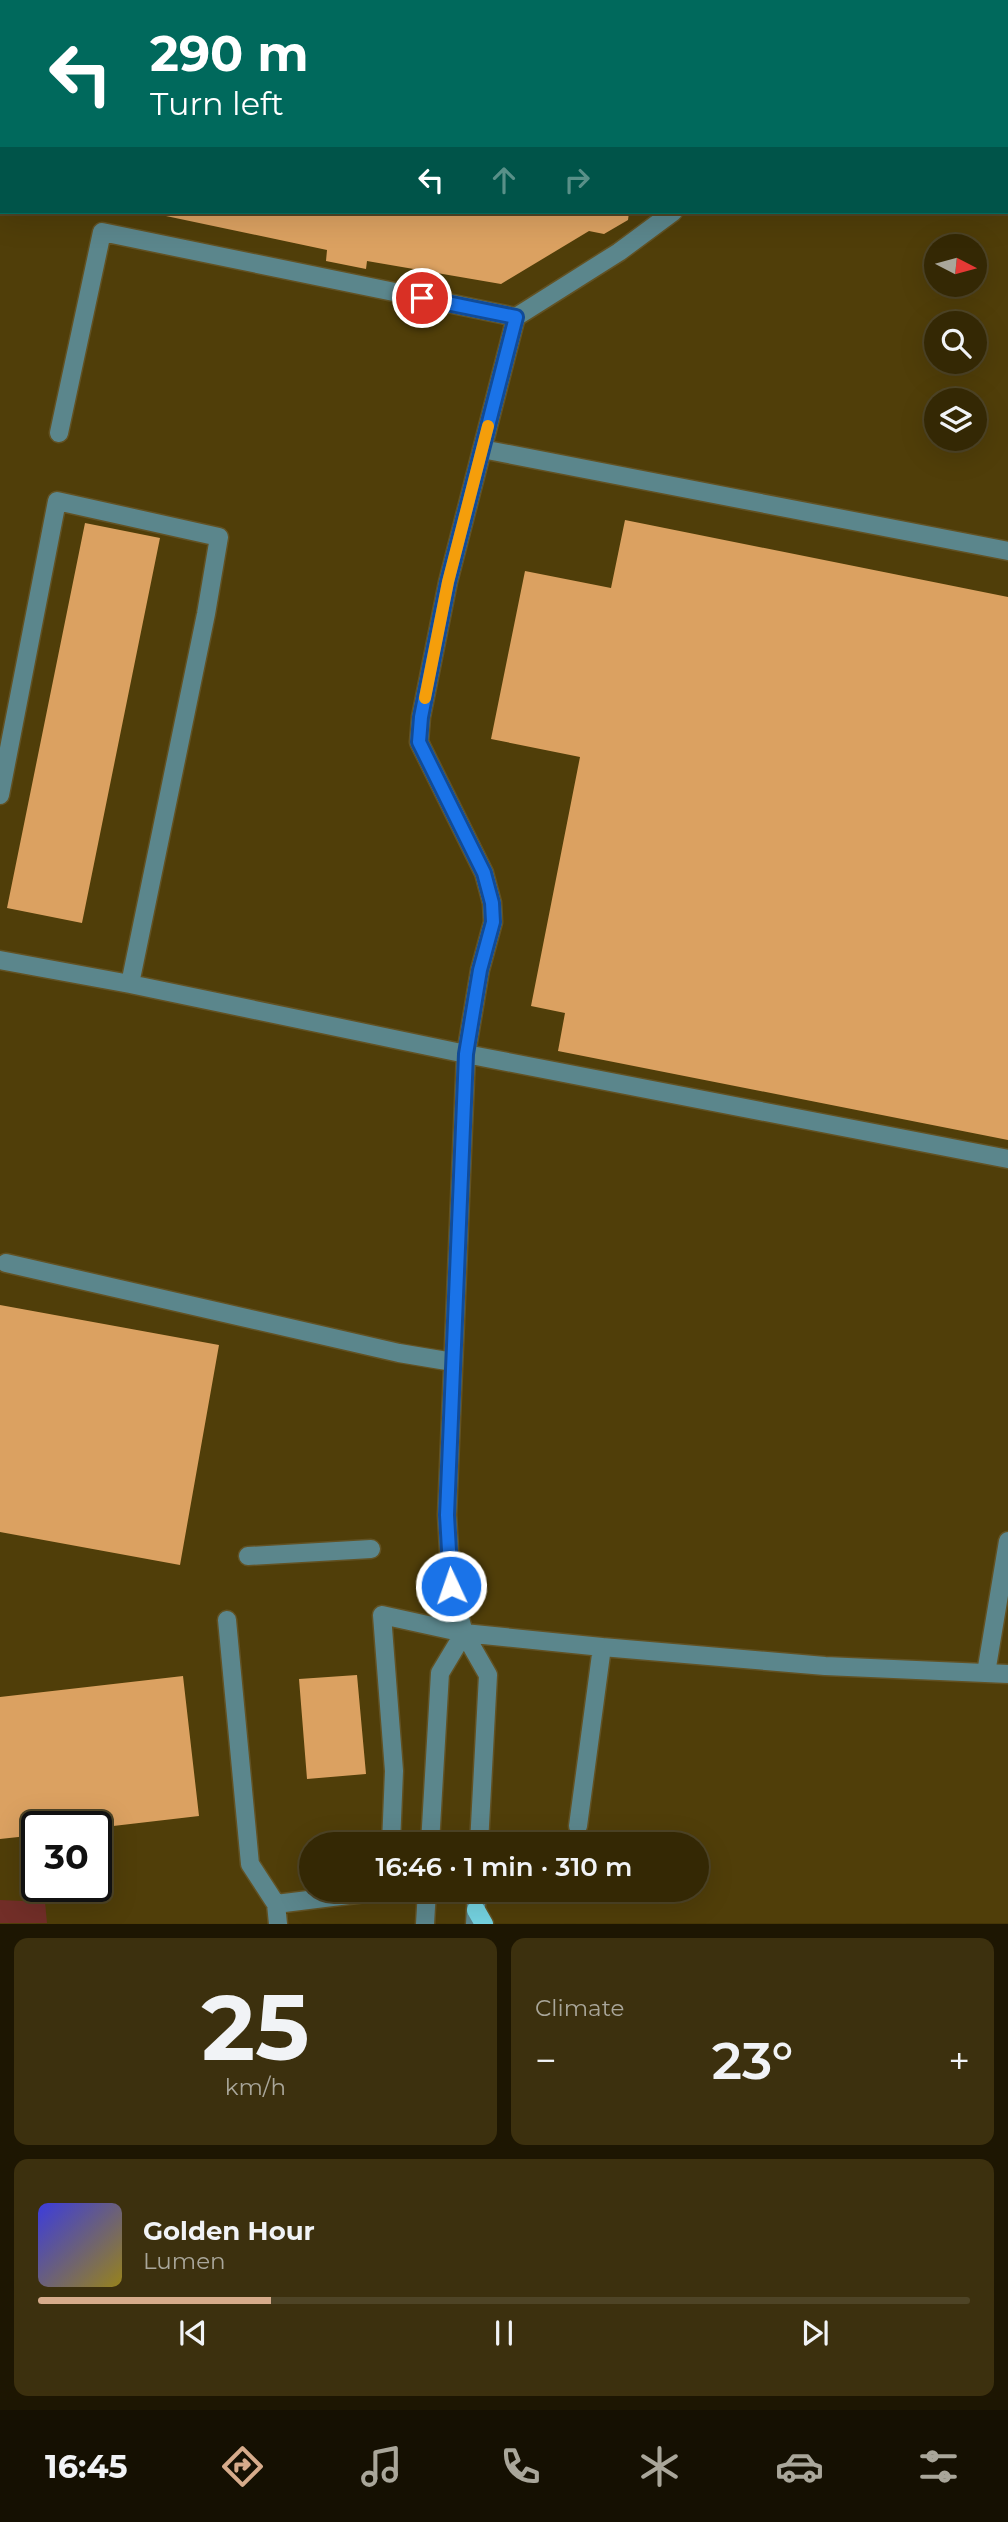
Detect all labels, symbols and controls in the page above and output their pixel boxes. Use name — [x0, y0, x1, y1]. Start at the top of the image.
text: 290 m — [150, 24, 309, 83]
icon: left — [35, 28, 126, 119]
text: Turn left — [150, 84, 284, 123]
icon: left — [412, 161, 450, 199]
icon: ahead — [485, 161, 523, 199]
icon: right — [558, 161, 596, 199]
north arrow — [924, 234, 987, 298]
map controls — [924, 234, 987, 451]
pin — [392, 268, 452, 328]
icon: arrive — [403, 279, 441, 317]
button: search — [924, 311, 987, 374]
button: layers — [924, 388, 987, 451]
position arrow — [414, 1549, 488, 1623]
speed limit sign: 30 — [21, 1811, 112, 1902]
text: 16:46 · 1 min · 310 m — [376, 1851, 632, 1883]
text: 25 — [202, 1972, 309, 2083]
text: Climate — [535, 1994, 624, 2022]
text: 23° — [712, 2029, 793, 2092]
text: − — [535, 2037, 557, 2084]
text: + — [948, 2037, 970, 2084]
text: km/h — [225, 2073, 286, 2101]
text: Golden Hour — [143, 2215, 315, 2247]
text: Lumen — [143, 2247, 226, 2275]
icon: previous — [174, 2314, 212, 2352]
icon: pause — [485, 2314, 523, 2352]
icon: next — [796, 2314, 834, 2352]
icon: directions — [218, 2442, 267, 2491]
icon: music — [357, 2442, 406, 2491]
icon: phone — [496, 2442, 545, 2491]
icon: climate — [635, 2442, 684, 2491]
icon: car — [775, 2442, 824, 2491]
icon: filters — [914, 2442, 963, 2491]
text: 16:45 — [45, 2447, 128, 2486]

